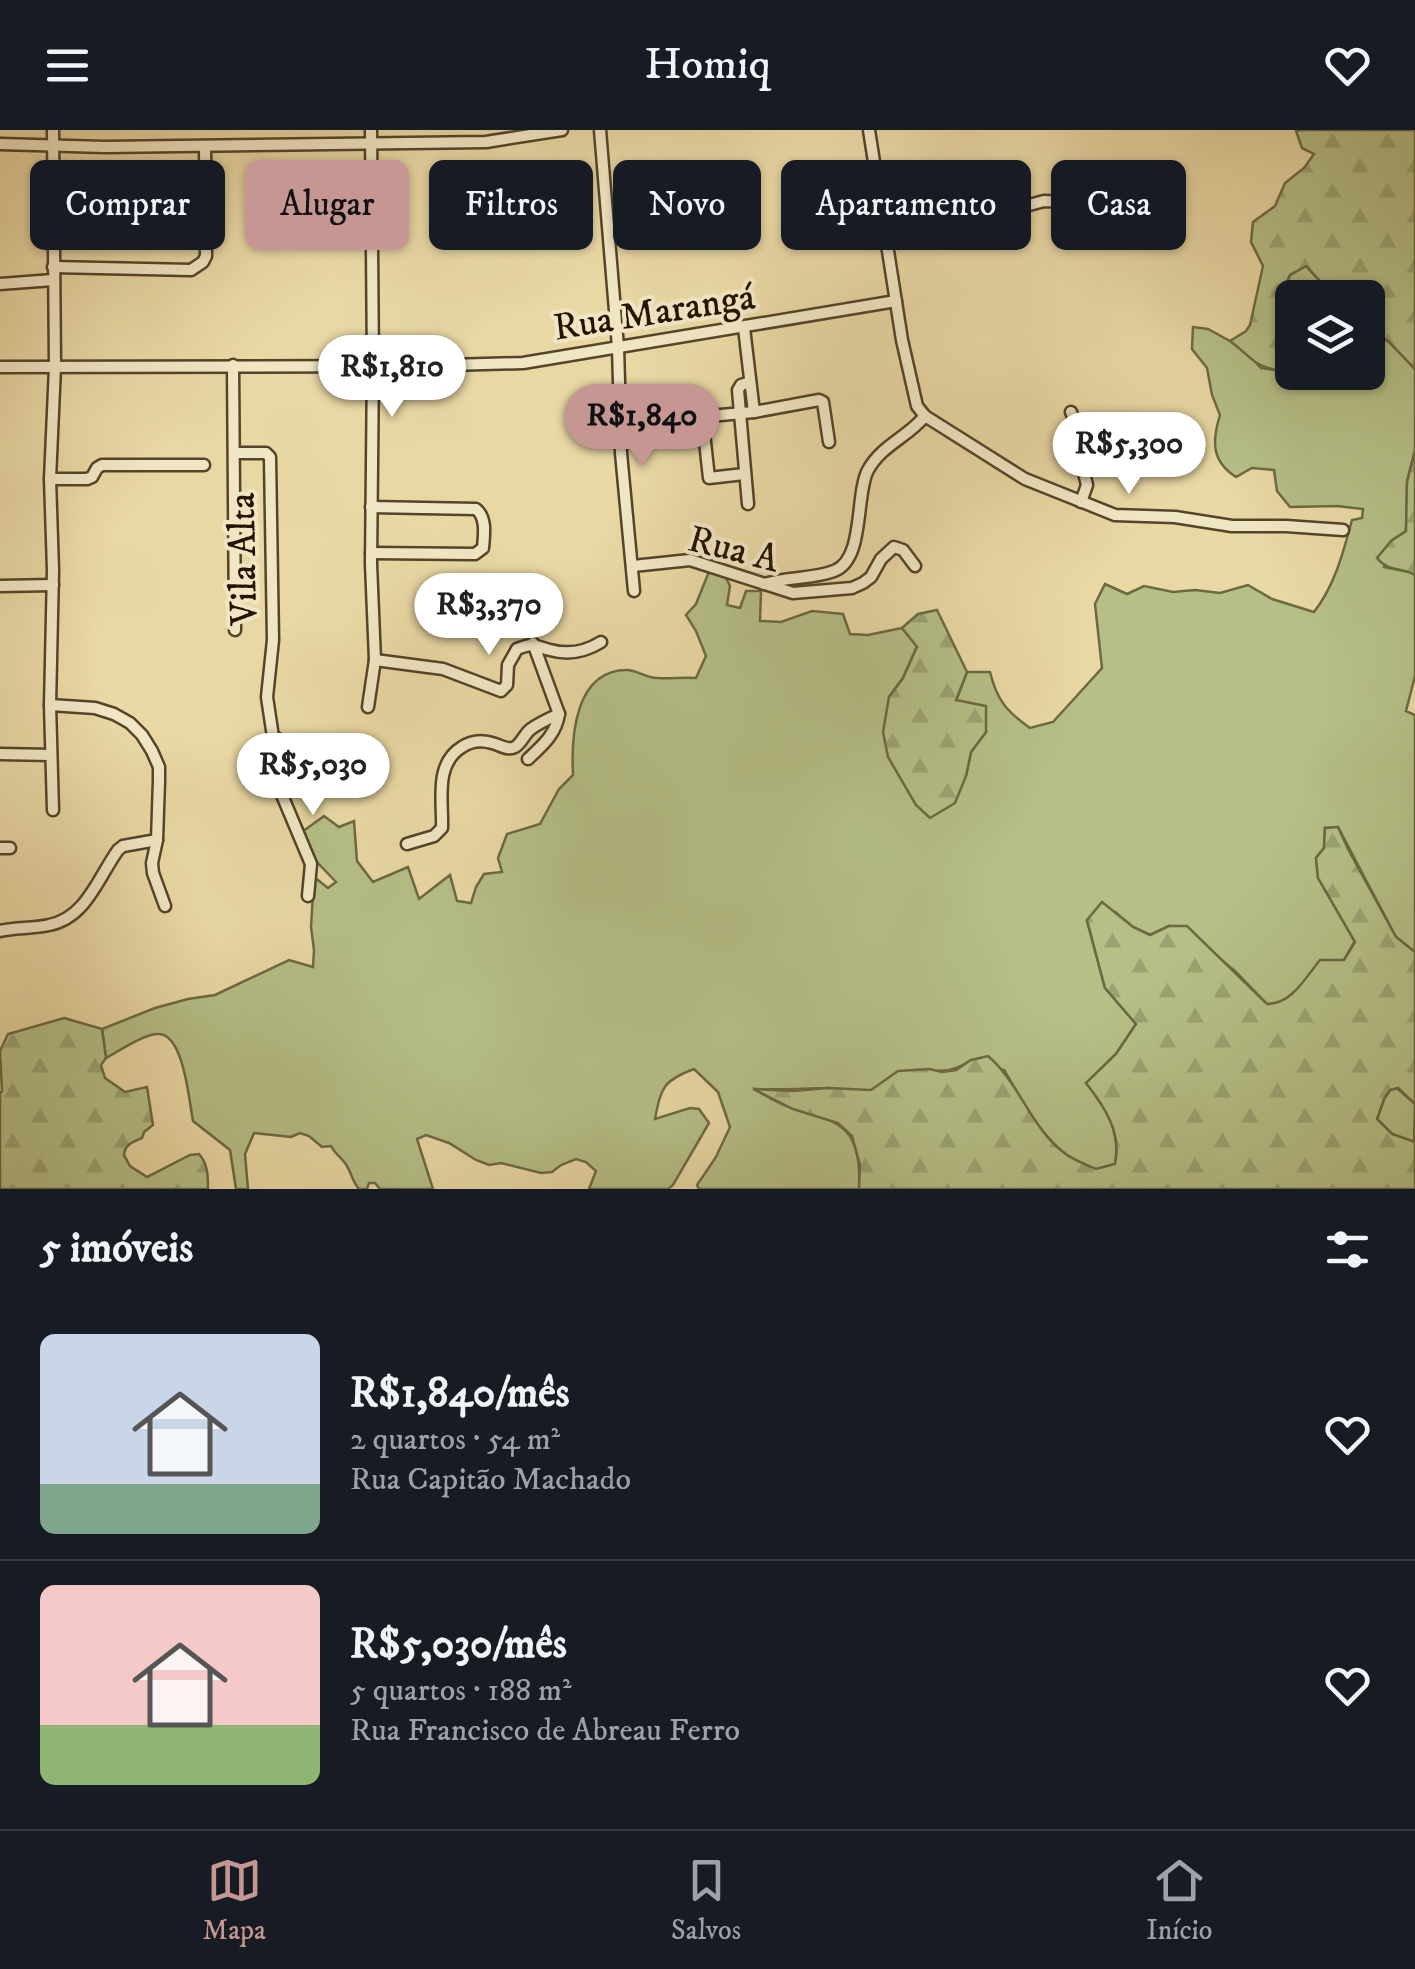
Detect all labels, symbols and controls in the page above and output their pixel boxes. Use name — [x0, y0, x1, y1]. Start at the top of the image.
text: Homiq — [644, 37, 771, 93]
icon: menu — [40, 38, 95, 93]
icon: heart — [1320, 38, 1375, 93]
chip: Comprar — [30, 160, 225, 250]
chip: Alugar — [245, 160, 409, 250]
chip: Filtros — [429, 160, 593, 250]
chip: Novo — [613, 160, 761, 250]
chip: Apartamento — [781, 160, 1031, 250]
chip: Casa — [1051, 160, 1186, 250]
street label: Rua Marangá — [550, 273, 759, 353]
map controls — [1275, 280, 1385, 390]
button: layers — [1275, 280, 1385, 390]
pin: R$1,810 — [300, 335, 484, 420]
text: R$1,810 — [340, 347, 444, 387]
pin: R$1,840 — [550, 384, 734, 469]
text: R$1,840 — [587, 396, 697, 436]
pin: R$5,300 — [1037, 412, 1221, 497]
text: R$5,300 — [1075, 424, 1183, 464]
street label: Vila Alta — [219, 492, 269, 627]
street label: Rua A — [683, 516, 785, 585]
pin: R$3,370 — [397, 573, 581, 658]
text: R$3,370 — [436, 585, 542, 625]
pin: R$5,030 — [221, 733, 405, 818]
text: R$5,030 — [259, 745, 367, 785]
icon: filters — [1320, 1222, 1375, 1277]
text: 5 imóveis — [40, 1223, 193, 1275]
text: R$1,840/mês — [350, 1368, 570, 1420]
icon: home — [120, 1374, 240, 1494]
icon: heart — [1320, 1407, 1375, 1462]
text: 2 quartos · 54 m² — [350, 1420, 560, 1460]
text: Rua Capitão Machado — [350, 1460, 631, 1500]
text: R$5,030/mês — [350, 1619, 567, 1671]
icon: home — [120, 1625, 240, 1745]
icon: heart — [1320, 1658, 1375, 1713]
text: 5 quartos · 188 m² — [350, 1671, 572, 1711]
text: Rua Francisco de Abreau Ferro — [350, 1711, 740, 1751]
tab: Mapa — [203, 1853, 266, 1948]
tab: Salvos — [671, 1853, 741, 1948]
tab: Início — [1146, 1853, 1212, 1948]

